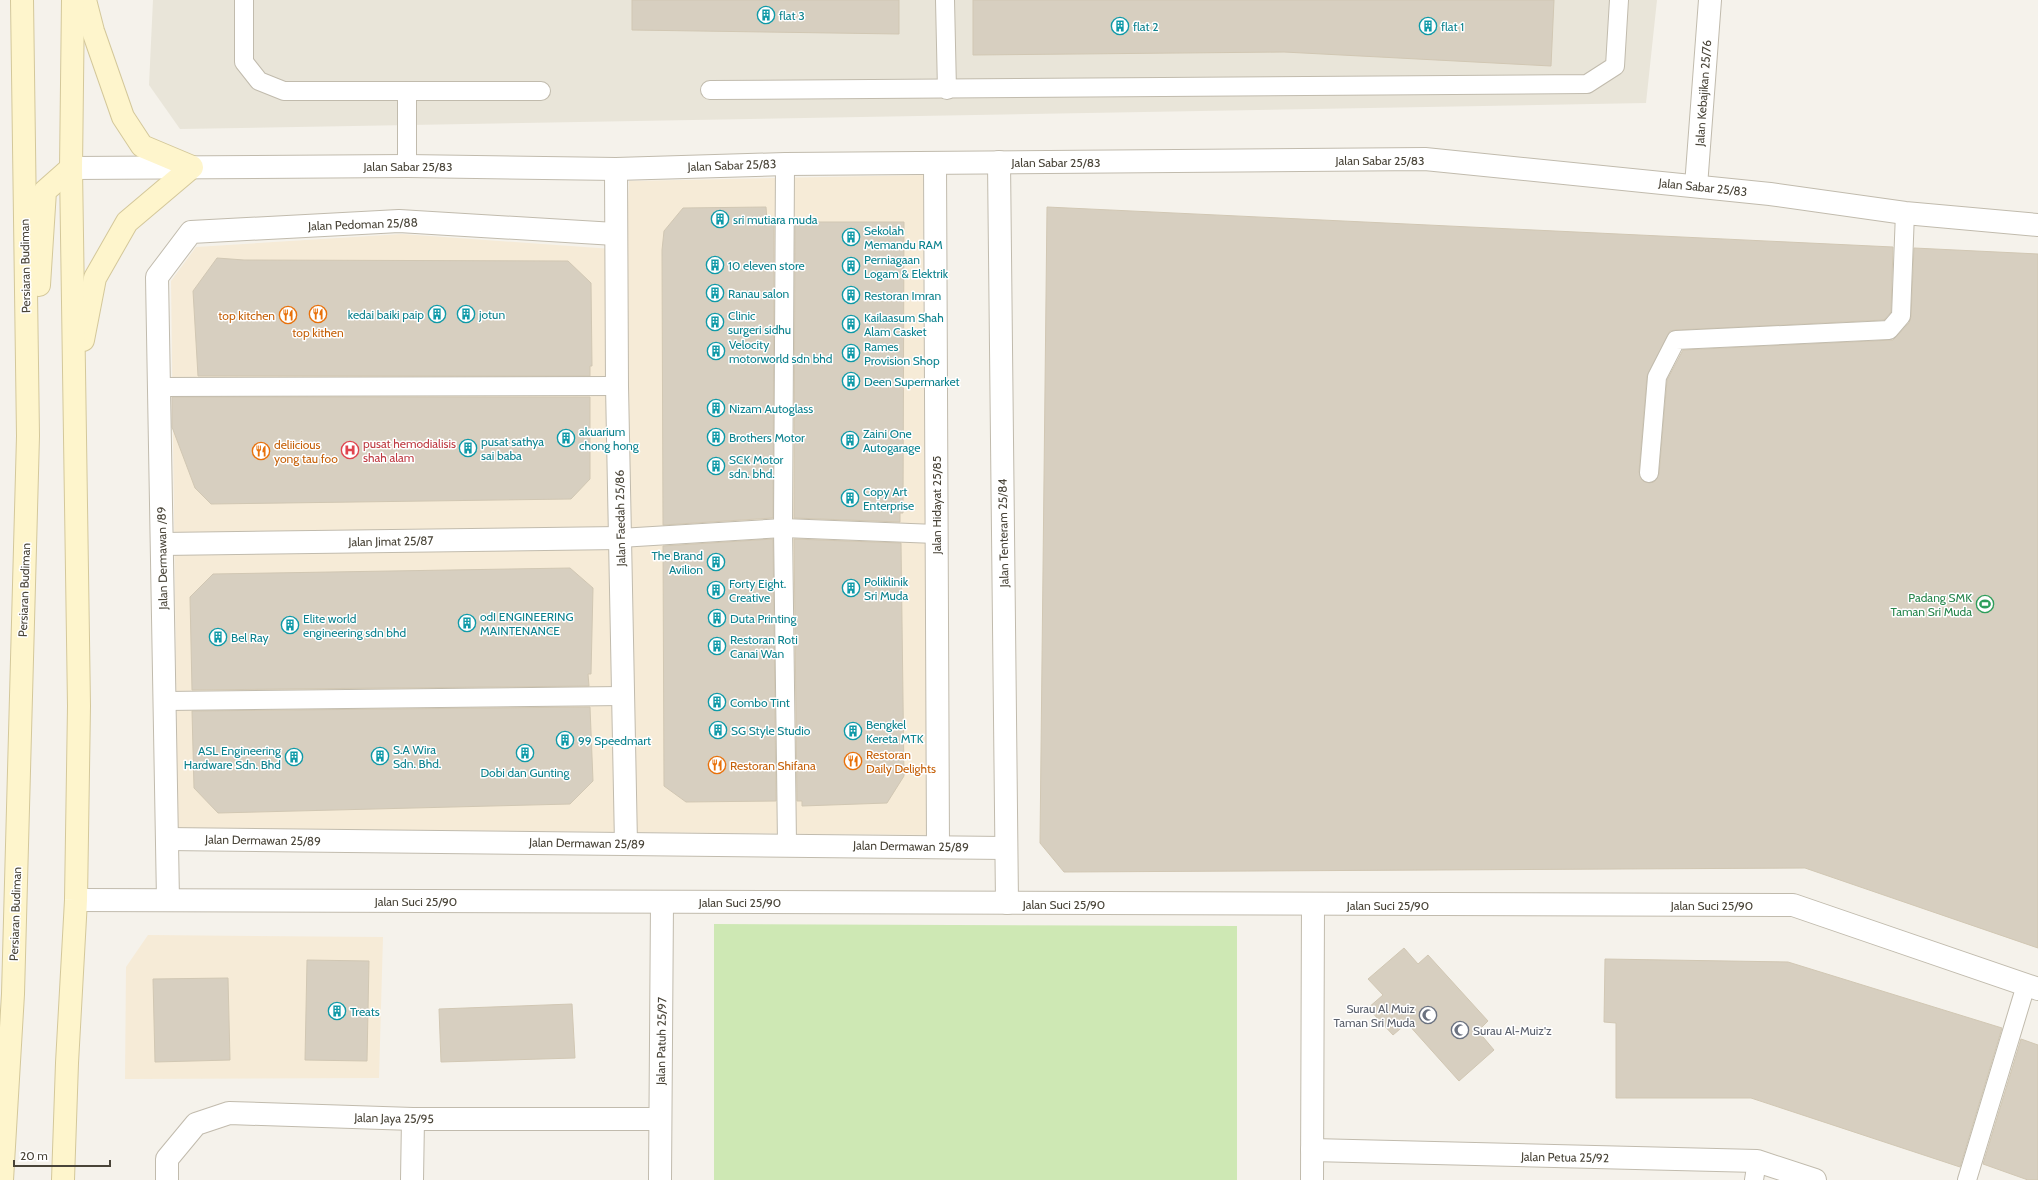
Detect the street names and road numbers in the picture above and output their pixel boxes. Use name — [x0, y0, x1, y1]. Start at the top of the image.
street label: Jalan Kebajikan 25/76 — [1692, 39, 1714, 148]
street label: Jalan Sabar 25/83 — [1335, 153, 1424, 168]
street label: Jalan Sabar 25/83 — [1011, 155, 1100, 170]
street label: Jalan Sabar 25/83 — [686, 156, 777, 174]
street label: Jalan Sabar 25/83 — [363, 159, 452, 174]
street label: Jalan Sabar 25/83 — [1657, 175, 1748, 199]
street label: Jalan Pedoman 25/88 — [307, 215, 418, 233]
street label: Persiaran Budiman — [17, 218, 33, 313]
street label: Jalan Hidayat 25/85 — [929, 456, 944, 555]
street label: Jalan Faedah 25/86 — [612, 469, 628, 567]
street label: Jalan Tenteram 25/84 — [995, 479, 1011, 588]
street label: Jalan Dermawan /89 — [154, 506, 170, 611]
street label: Jalan Jimat 25/87 — [347, 533, 434, 549]
street label: Persiaran Budiman — [15, 542, 33, 637]
street label: Jalan Dermawan 25/89 — [204, 831, 321, 849]
street label: Jalan Dermawan 25/89 — [528, 834, 645, 852]
street label: Jalan Dermawan 25/89 — [852, 837, 969, 855]
street label: Persiaran Budiman — [6, 866, 24, 961]
street label: Jalan Suci 25/90 — [374, 894, 457, 909]
street label: Jalan Suci 25/90 — [698, 895, 781, 910]
street label: Jalan Suci 25/90 — [1022, 897, 1105, 912]
street label: Jalan Suci 25/90 — [1346, 898, 1429, 913]
street label: Jalan Suci 25/90 — [1670, 898, 1753, 913]
street label: Jalan Patuh 25/97 — [653, 997, 669, 1086]
street label: Jalan Jaya 25/95 — [353, 1110, 434, 1126]
street label: Jalan Petua 25/92 — [1520, 1149, 1609, 1165]

